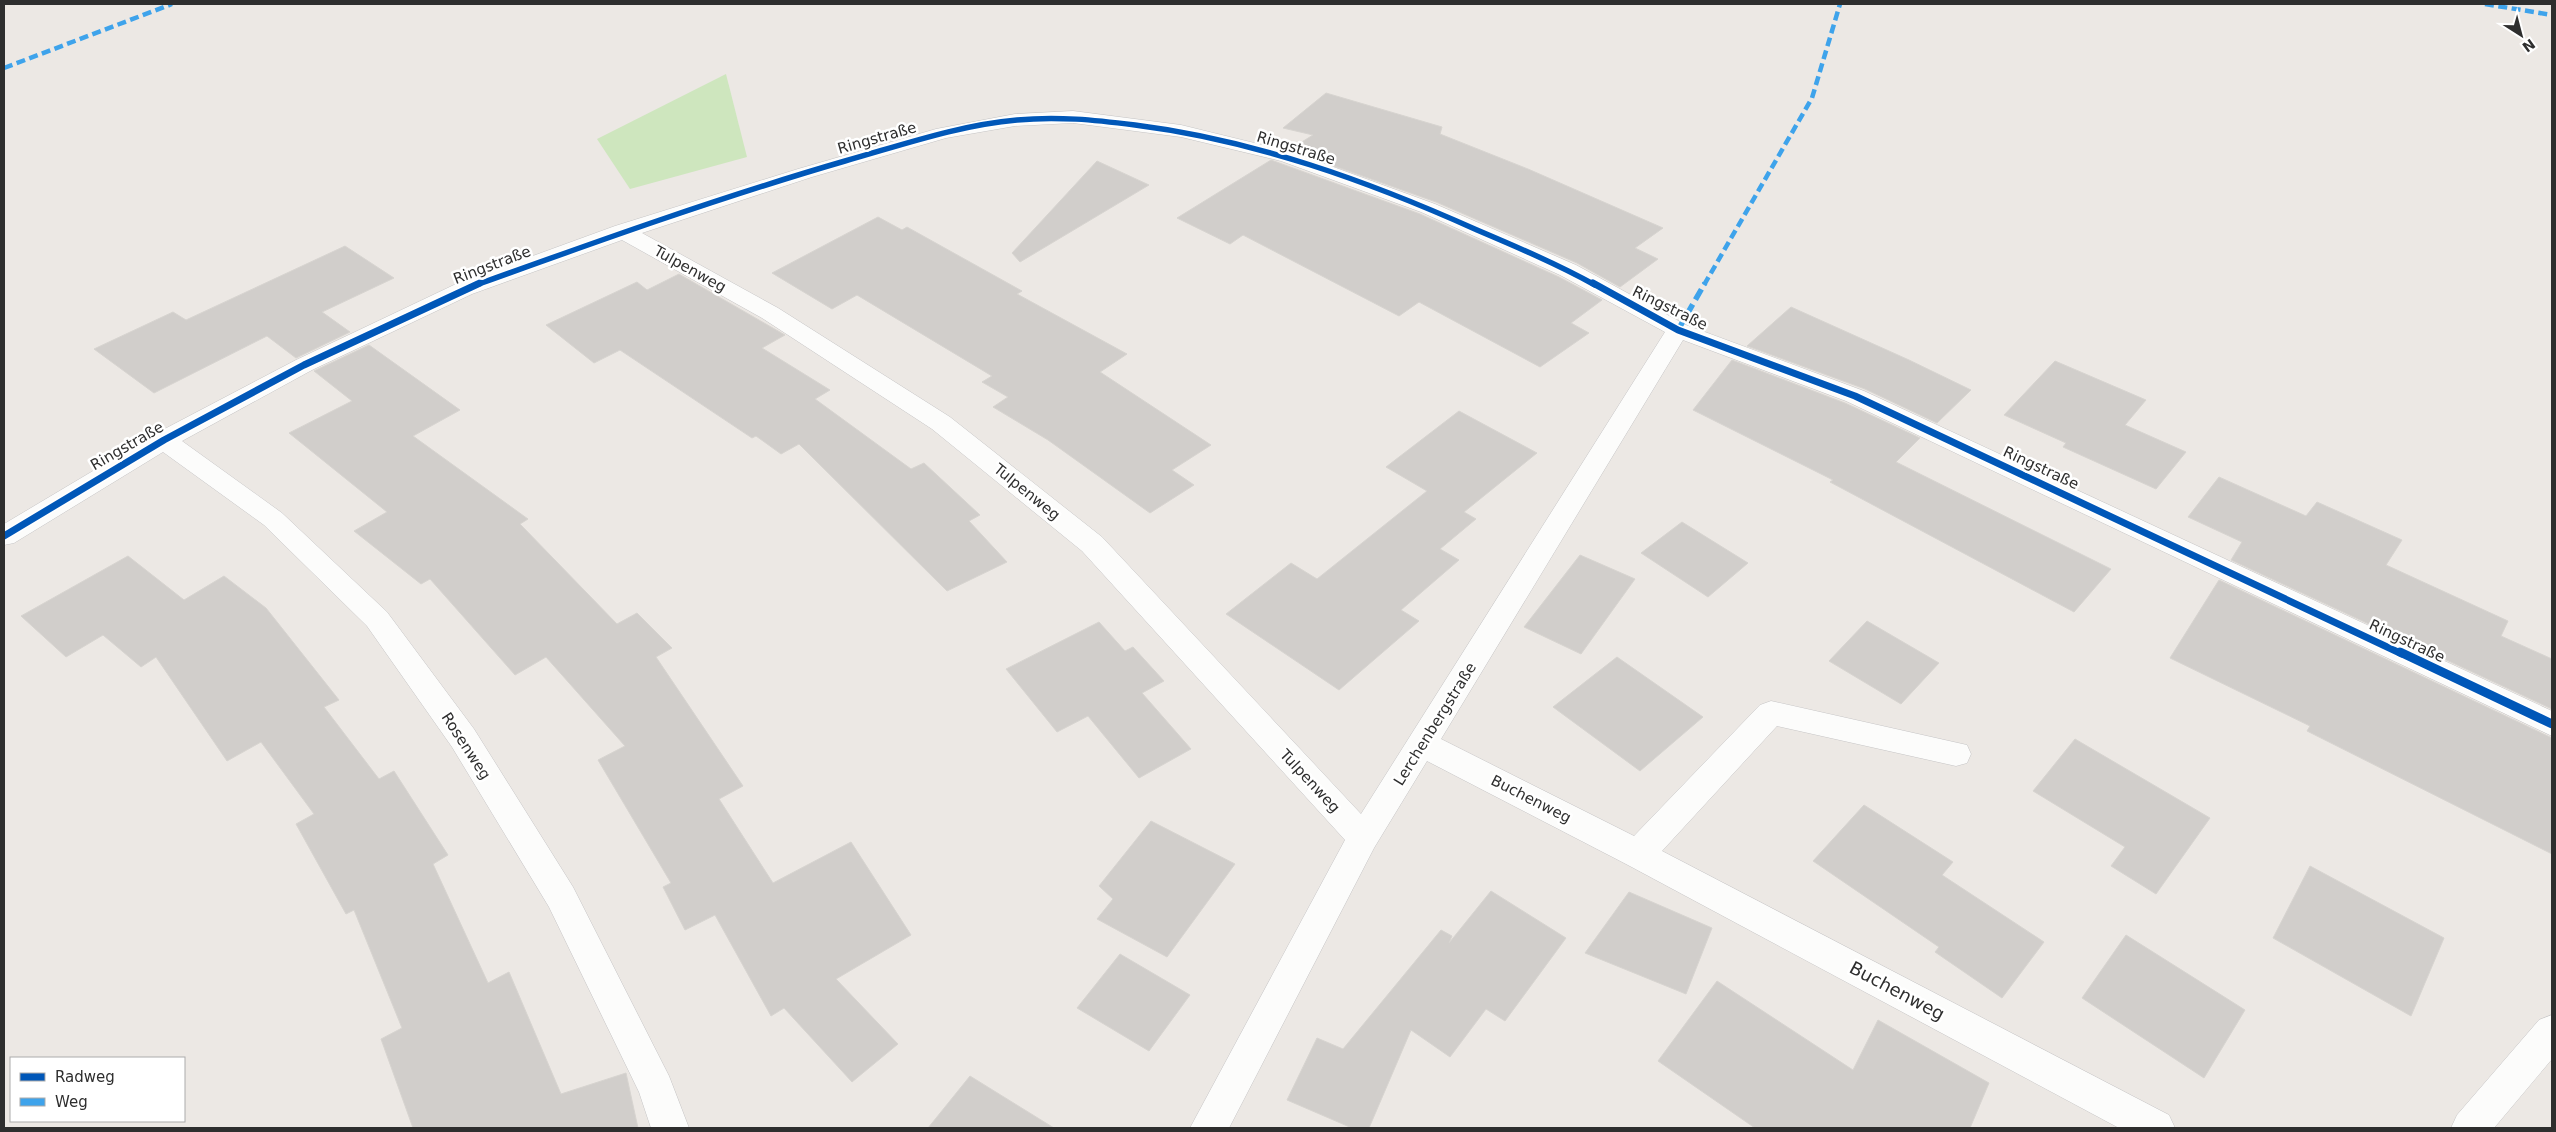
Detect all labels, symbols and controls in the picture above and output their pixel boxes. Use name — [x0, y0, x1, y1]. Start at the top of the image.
north arrow — [2496, 10, 2546, 60]
text: N — [2519, 36, 2538, 55]
street label: Ringstraße — [835, 118, 919, 158]
street label: Ringstraße — [1254, 127, 1338, 169]
street label: Tulpenweg — [650, 241, 729, 296]
street label: Ringstraße — [451, 242, 533, 288]
street label: Ringstraße — [1629, 282, 1711, 334]
street label: Ringstraße — [87, 418, 167, 474]
street label: Ringstraße — [2000, 443, 2082, 493]
street label: Tulpenweg — [990, 459, 1064, 524]
street label: Ringstraße — [2366, 616, 2448, 666]
street label: Lerchenbergstraße — [1390, 659, 1480, 789]
street label: Rosenweg — [438, 709, 494, 783]
street label: Tulpenweg — [1276, 745, 1344, 816]
street label: Buchenweg — [1488, 771, 1574, 827]
street label: Buchenweg — [1846, 957, 1948, 1024]
legend — [10, 1057, 185, 1122]
text: Radweg — [55, 1068, 115, 1086]
text: Weg — [55, 1093, 88, 1111]

